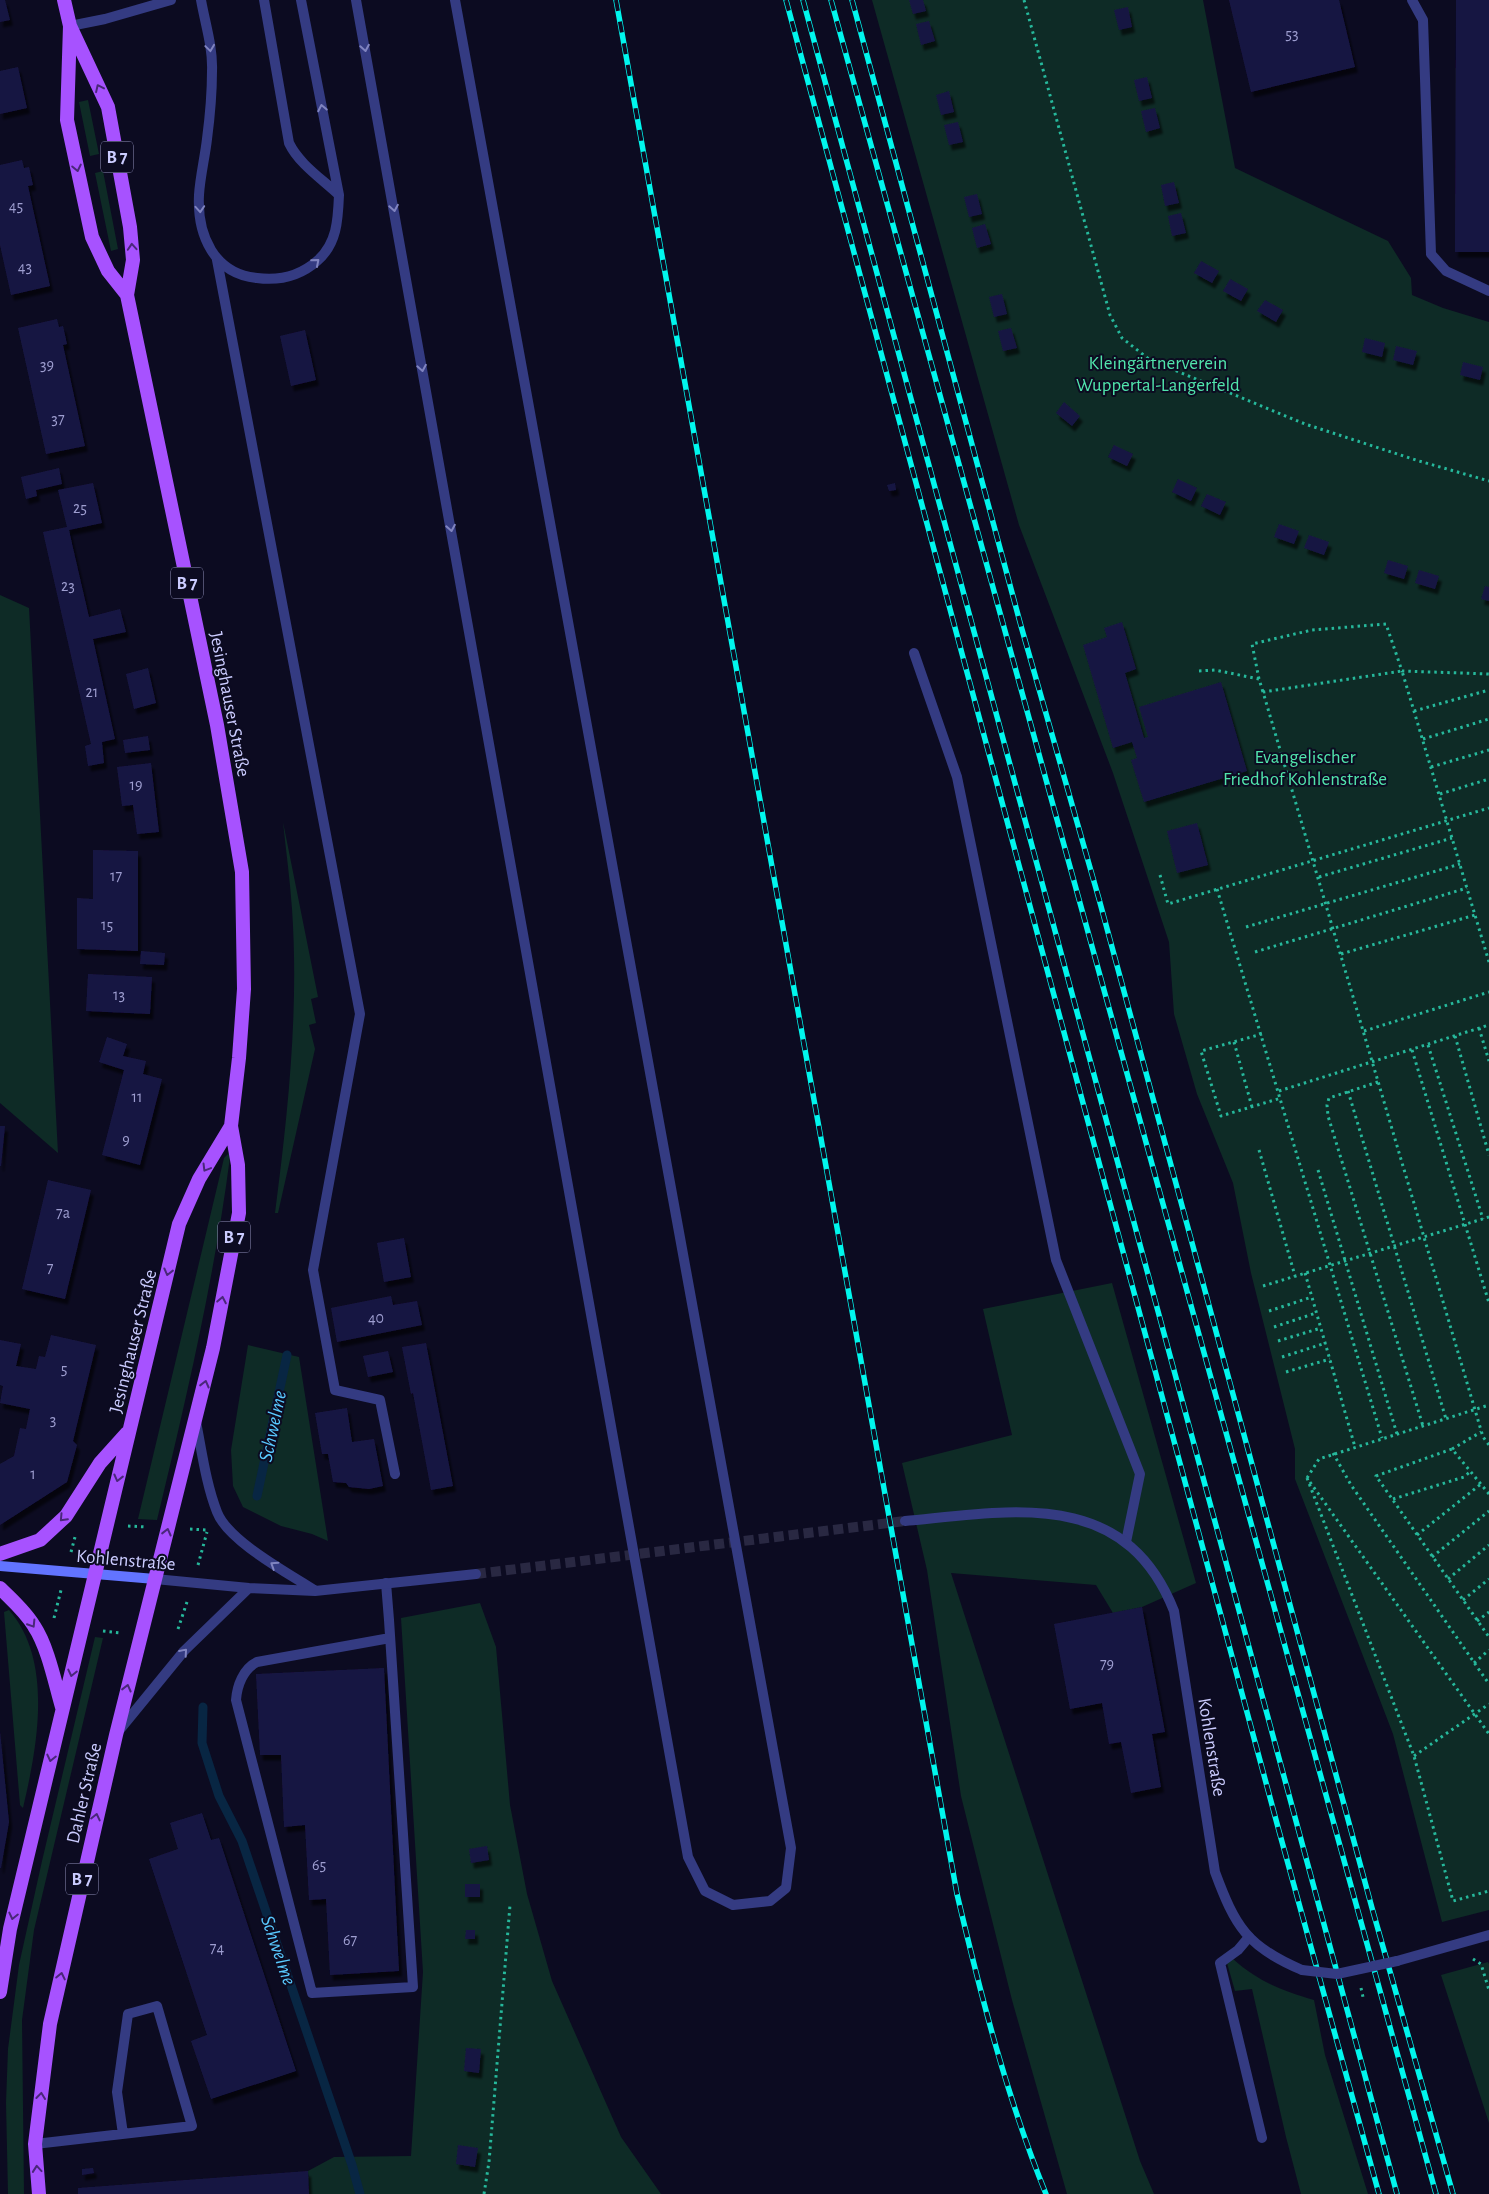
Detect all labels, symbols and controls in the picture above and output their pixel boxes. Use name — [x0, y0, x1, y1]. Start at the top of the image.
house number: 53 — [1285, 26, 1299, 42]
one-way arrow — [204, 44, 215, 52]
one-way arrow — [359, 44, 370, 52]
one-way arrow — [95, 84, 105, 93]
one-way arrow — [318, 104, 328, 113]
road number: B 7 — [101, 142, 133, 172]
one-way arrow — [72, 163, 82, 172]
house number: 45 — [9, 198, 23, 214]
one-way arrow — [388, 204, 398, 212]
one-way arrow — [194, 206, 205, 214]
one-way arrow — [126, 243, 137, 251]
house number: 43 — [18, 259, 32, 275]
one-way arrow — [310, 259, 319, 268]
park label: Kleingärtnerverein Wuppertal-Langerfeld — [1076, 354, 1240, 395]
house number: 39 — [40, 357, 54, 373]
one-way arrow — [417, 364, 427, 372]
house number: 37 — [51, 411, 65, 427]
house number: 25 — [73, 500, 87, 516]
one-way arrow — [445, 524, 455, 532]
road number: B 7 — [171, 568, 203, 598]
house number: 23 — [61, 578, 75, 594]
street label: Jesinghauser Straße — [206, 630, 253, 778]
house number: 21 — [86, 684, 98, 700]
park label: Evangelischer Friedhof Kohlenstraße — [1223, 748, 1387, 789]
house number: 19 — [129, 777, 143, 793]
house number: 17 — [110, 868, 122, 884]
house number: 15 — [101, 917, 113, 933]
house number: 13 — [113, 987, 125, 1003]
house number: 11 — [131, 1089, 143, 1105]
house number: 9 — [122, 1132, 130, 1148]
one-way arrow — [202, 1162, 212, 1171]
house number: 7a — [56, 1205, 70, 1221]
road number: B 7 — [218, 1222, 250, 1252]
house number: 7 — [47, 1260, 54, 1276]
one-way arrow — [163, 1267, 174, 1276]
street label: Jesinghauser Straße — [106, 1268, 161, 1415]
one-way arrow — [217, 1296, 227, 1305]
house number: 40 — [368, 1310, 384, 1326]
house number: 5 — [61, 1361, 67, 1377]
one-way arrow — [199, 1380, 209, 1388]
water label: Schwelme — [256, 1388, 290, 1464]
house number: 3 — [50, 1412, 56, 1428]
house number: 1 — [30, 1466, 36, 1482]
one-way arrow — [113, 1474, 124, 1483]
one-way arrow — [60, 1512, 69, 1521]
one-way arrow — [161, 1528, 172, 1537]
street label: Kohlenstraße — [75, 1547, 176, 1574]
one-way arrow — [270, 1561, 279, 1571]
one-way arrow — [26, 1619, 36, 1628]
one-way arrow — [178, 1648, 187, 1657]
house number: 79 — [1100, 1656, 1114, 1672]
one-way arrow — [67, 1668, 78, 1677]
one-way arrow — [122, 1684, 132, 1692]
street label: Kohlenstraße — [1194, 1697, 1229, 1798]
street label: Dahler Straße — [64, 1741, 105, 1846]
one-way arrow — [46, 1753, 57, 1762]
one-way arrow — [90, 1813, 101, 1822]
house number: 65 — [312, 1857, 326, 1873]
road number: B 7 — [66, 1864, 98, 1895]
one-way arrow — [9, 1911, 19, 1919]
water label: Schwelme — [257, 1913, 299, 1988]
house number: 67 — [343, 1932, 357, 1948]
house number: 74 — [210, 1940, 224, 1956]
one-way arrow — [55, 1972, 66, 1980]
one-way arrow — [35, 2092, 46, 2100]
one-way arrow — [31, 2165, 42, 2173]

